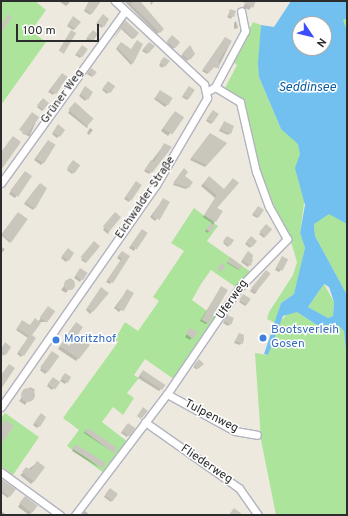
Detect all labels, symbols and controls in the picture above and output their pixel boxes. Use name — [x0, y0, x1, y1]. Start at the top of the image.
scale bar — [18, 16, 101, 42]
north arrow — [292, 16, 332, 56]
text: 100 m — [23, 23, 56, 39]
text: N — [313, 35, 329, 50]
street label: Grüner Weg — [38, 67, 88, 127]
water label: Seddinsee — [278, 80, 336, 96]
street label: Eichwalder Straße — [113, 154, 179, 242]
street label: Uferweg — [214, 277, 252, 323]
place label: Bootsverleih Gosen — [271, 324, 339, 352]
place label: Moritzhof — [64, 333, 116, 347]
marker: Bootsverleih Gosen — [258, 333, 268, 343]
marker: Moritzhof — [51, 335, 61, 345]
street label: Tulpenweg — [182, 397, 240, 437]
street label: Fliederweg — [177, 442, 235, 488]

